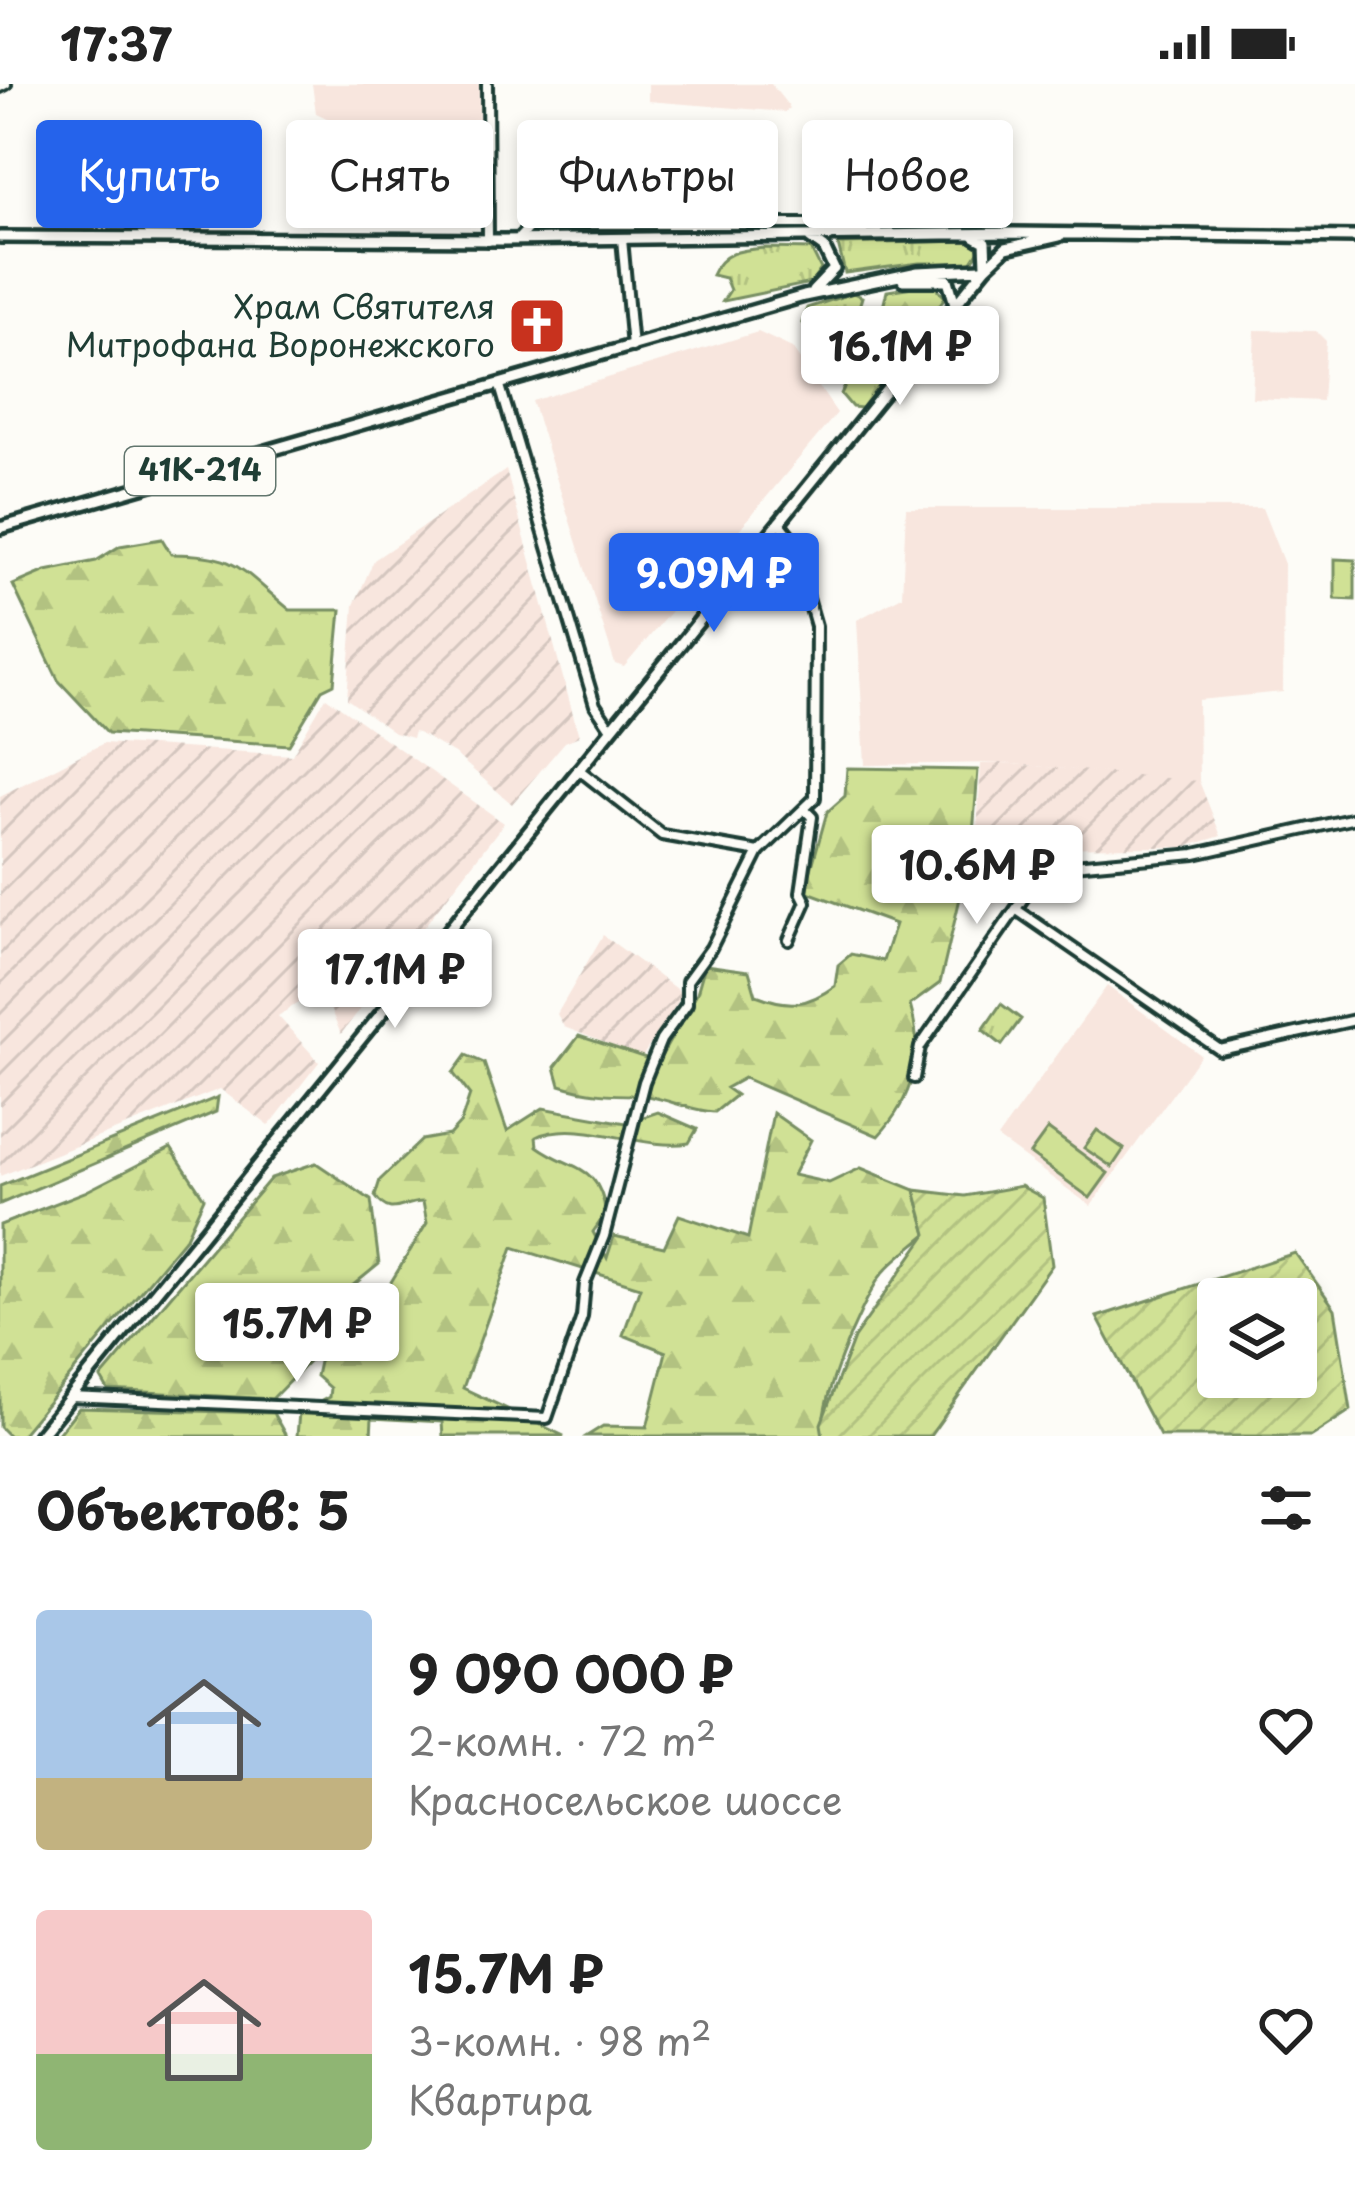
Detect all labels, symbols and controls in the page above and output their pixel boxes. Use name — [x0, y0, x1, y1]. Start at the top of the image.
text: 17:37 — [60, 8, 172, 76]
chip: Купить — [36, 120, 262, 228]
chip: Снять — [286, 120, 493, 228]
chip: Фильтры — [517, 120, 778, 228]
chip: Новое — [802, 120, 1013, 228]
place label: Храм Святителя Митрофана Воронежского — [66, 280, 495, 368]
church icon: Храм Святителя Митрофана Воронежского — [506, 295, 568, 357]
pin: 16.1M ₽ — [789, 306, 1011, 408]
text: 16.1M ₽ — [828, 315, 972, 374]
road number: 41К-214 — [125, 447, 275, 495]
pin: 9.09M ₽ — [603, 533, 825, 635]
text: 9.09M ₽ — [636, 542, 792, 601]
pin: 10.6M ₽ — [866, 825, 1088, 927]
text: 10.6M ₽ — [899, 834, 1055, 893]
pin: 17.1M ₽ — [284, 929, 506, 1031]
text: 17.1M ₽ — [325, 938, 465, 997]
map controls — [1197, 1278, 1317, 1398]
button: layers — [1197, 1278, 1317, 1398]
pin: 15.7M ₽ — [186, 1283, 408, 1385]
text: 15.7M ₽ — [222, 1292, 372, 1351]
text: Объектов: 5 — [36, 1470, 350, 1547]
icon: filters — [1253, 1475, 1319, 1541]
text: 9 090 000 ₽ — [408, 1633, 733, 1710]
icon: home — [132, 1658, 276, 1802]
icon: heart — [1253, 1697, 1319, 1763]
text: 2-комн. · 72 m² — [408, 1710, 716, 1769]
text: Красносельское шоссе — [408, 1769, 842, 1828]
text: 15.7M ₽ — [408, 1933, 604, 2010]
icon: home — [132, 1958, 276, 2102]
icon: heart — [1253, 1997, 1319, 2063]
text: 3-комн. · 98 m² — [408, 2010, 712, 2069]
text: Квартира — [408, 2069, 592, 2128]

